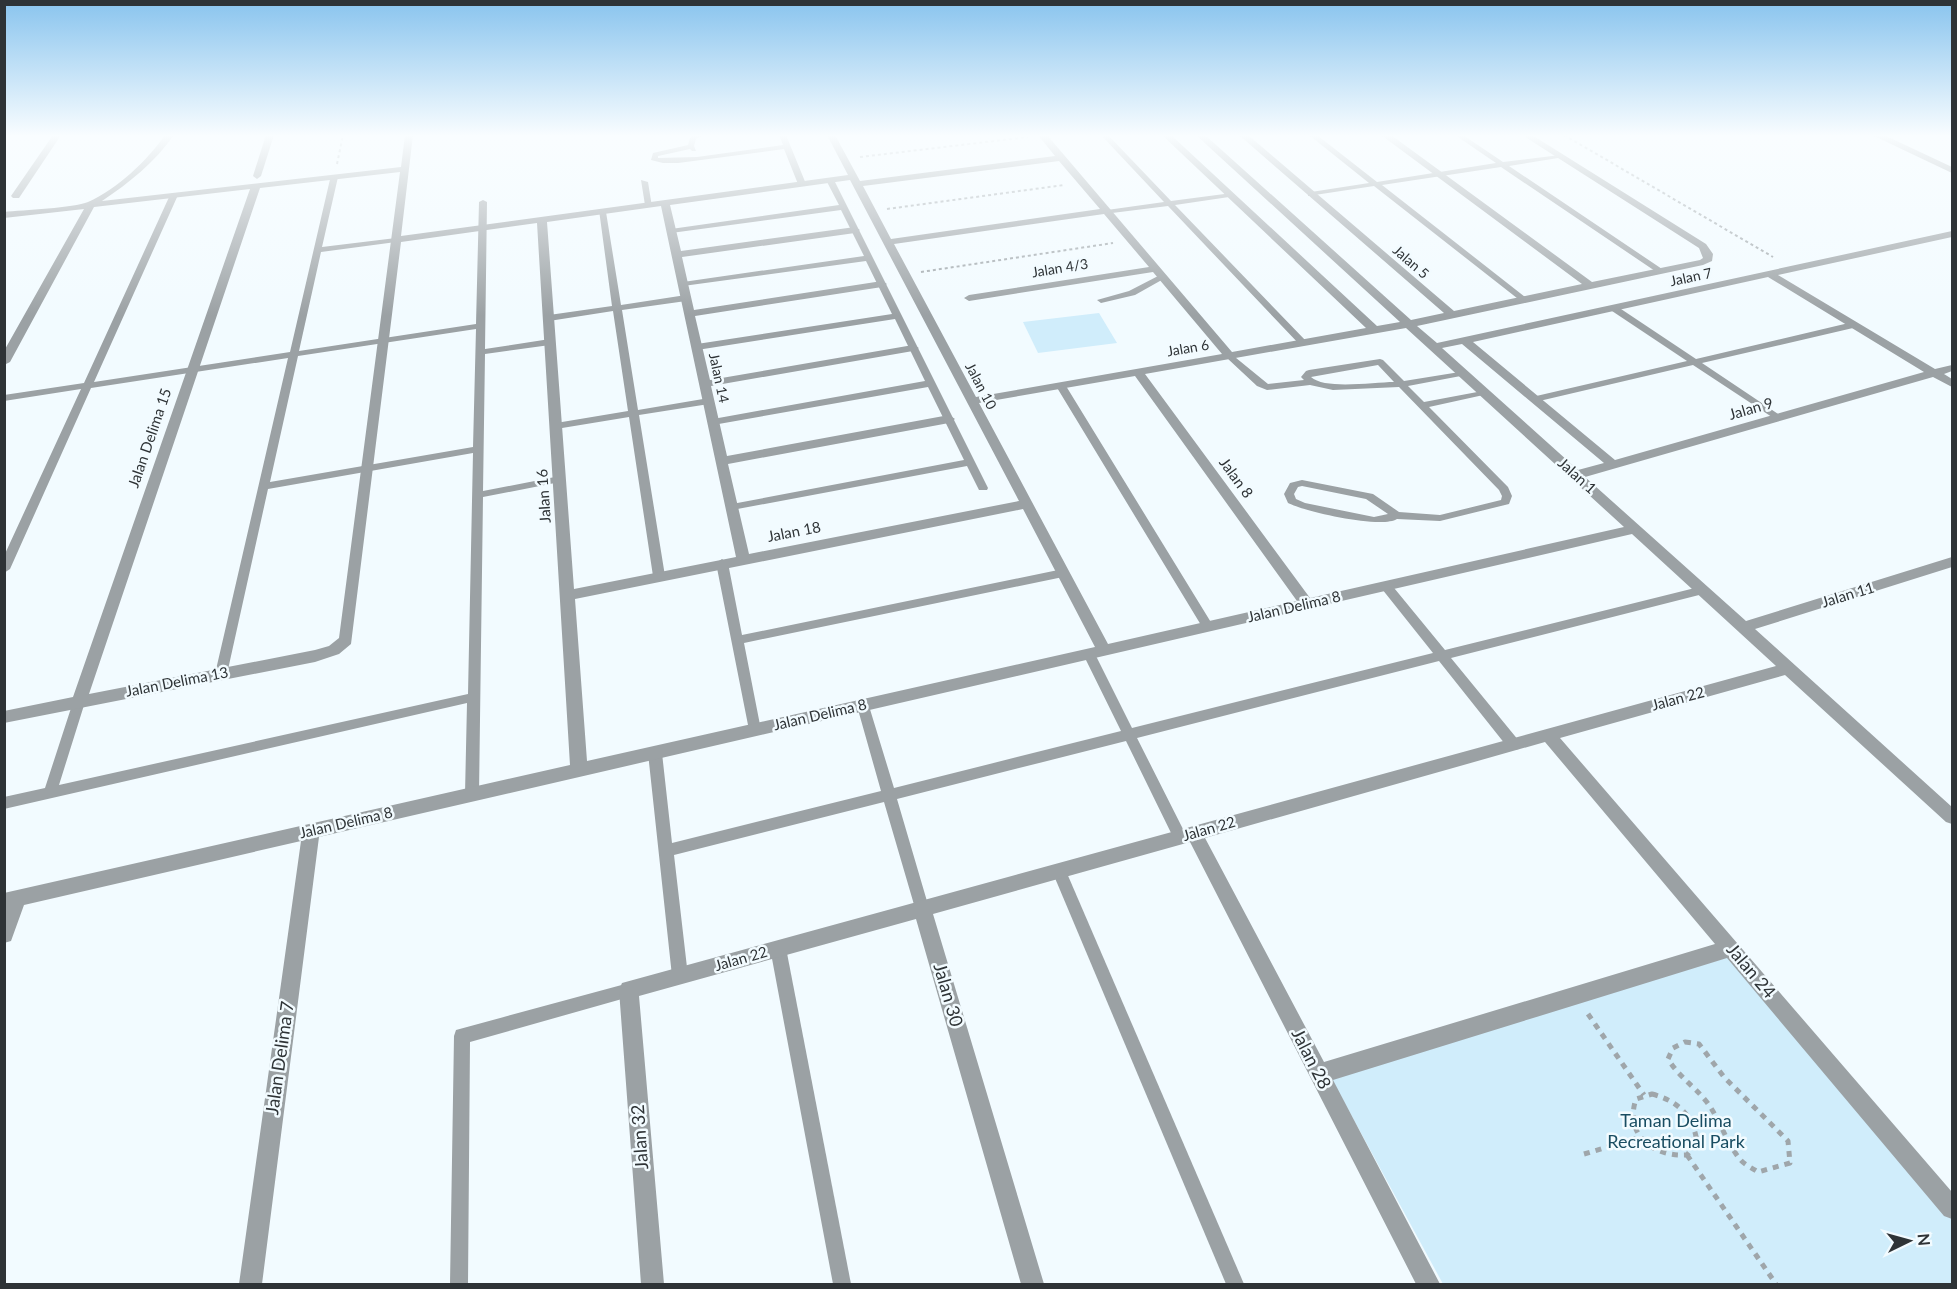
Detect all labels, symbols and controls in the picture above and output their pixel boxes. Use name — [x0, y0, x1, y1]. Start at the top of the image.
street label: Jalan 5 — [1390, 241, 1433, 282]
street label: Jalan 4/3 — [1031, 255, 1089, 280]
street label: Jalan 7 — [1668, 264, 1713, 289]
street label: Jalan 6 — [1166, 335, 1210, 360]
street label: Jalan 14 — [706, 351, 733, 404]
street label: Jalan 10 — [962, 359, 1001, 412]
street label: Jalan Delima 15 — [124, 386, 175, 490]
street label: Jalan 9 — [1726, 393, 1775, 423]
street label: Jalan 1 — [1555, 453, 1601, 497]
street label: Jalan 8 — [1216, 454, 1257, 501]
street label: Jalan 16 — [532, 468, 554, 524]
street label: Jalan 18 — [766, 517, 822, 545]
street label: Jalan 11 — [1819, 578, 1876, 611]
street label: Jalan Delima 8 — [1245, 587, 1342, 626]
street label: Jalan Delima 13 — [124, 662, 230, 700]
street label: Jalan 22 — [1649, 682, 1706, 714]
street label: Jalan Delima 8 — [771, 695, 868, 734]
street label: Jalan Delima 8 — [297, 803, 394, 842]
street label: Jalan 22 — [1180, 812, 1237, 844]
street label: Jalan 24 — [1722, 938, 1781, 1002]
street label: Jalan 22 — [712, 942, 769, 974]
street label: Jalan 30 — [929, 960, 968, 1029]
street label: Jalan Delima 7 — [260, 1000, 298, 1116]
street label: Jalan 28 — [1287, 1025, 1336, 1092]
street label: Jalan 32 — [626, 1104, 652, 1170]
park label: Taman Delima Recreational Park — [1607, 1109, 1746, 1152]
north arrow — [1879, 1211, 1939, 1271]
text: N — [1914, 1233, 1934, 1247]

